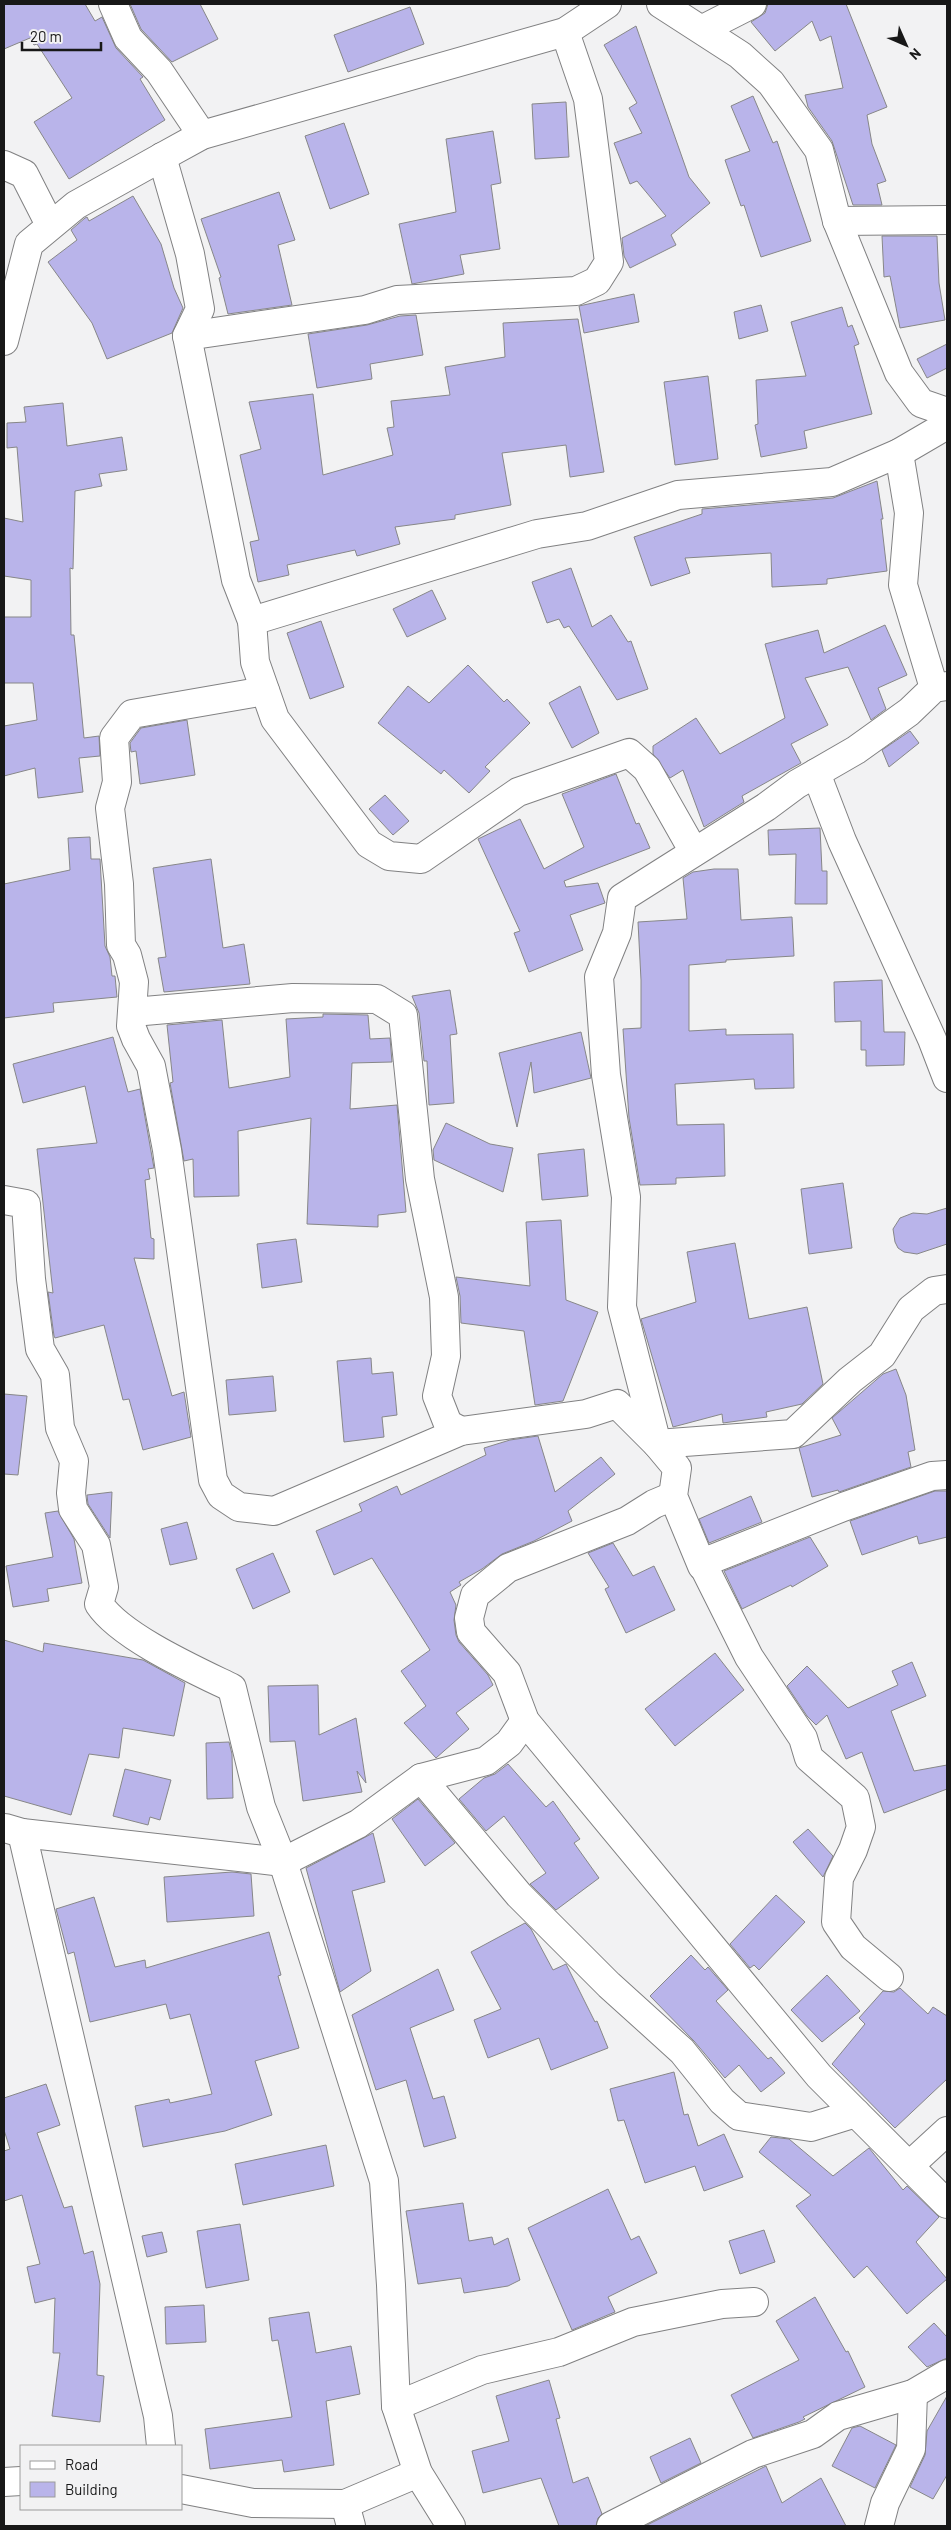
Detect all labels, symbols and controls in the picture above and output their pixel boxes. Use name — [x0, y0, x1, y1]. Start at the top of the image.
scale bar — [22, 20, 101, 52]
north arrow — [881, 20, 931, 70]
text: 20 m — [30, 27, 62, 45]
text: N — [906, 45, 925, 64]
legend — [20, 2445, 182, 2510]
text: Road — [65, 2455, 98, 2473]
text: Building — [65, 2480, 118, 2498]

